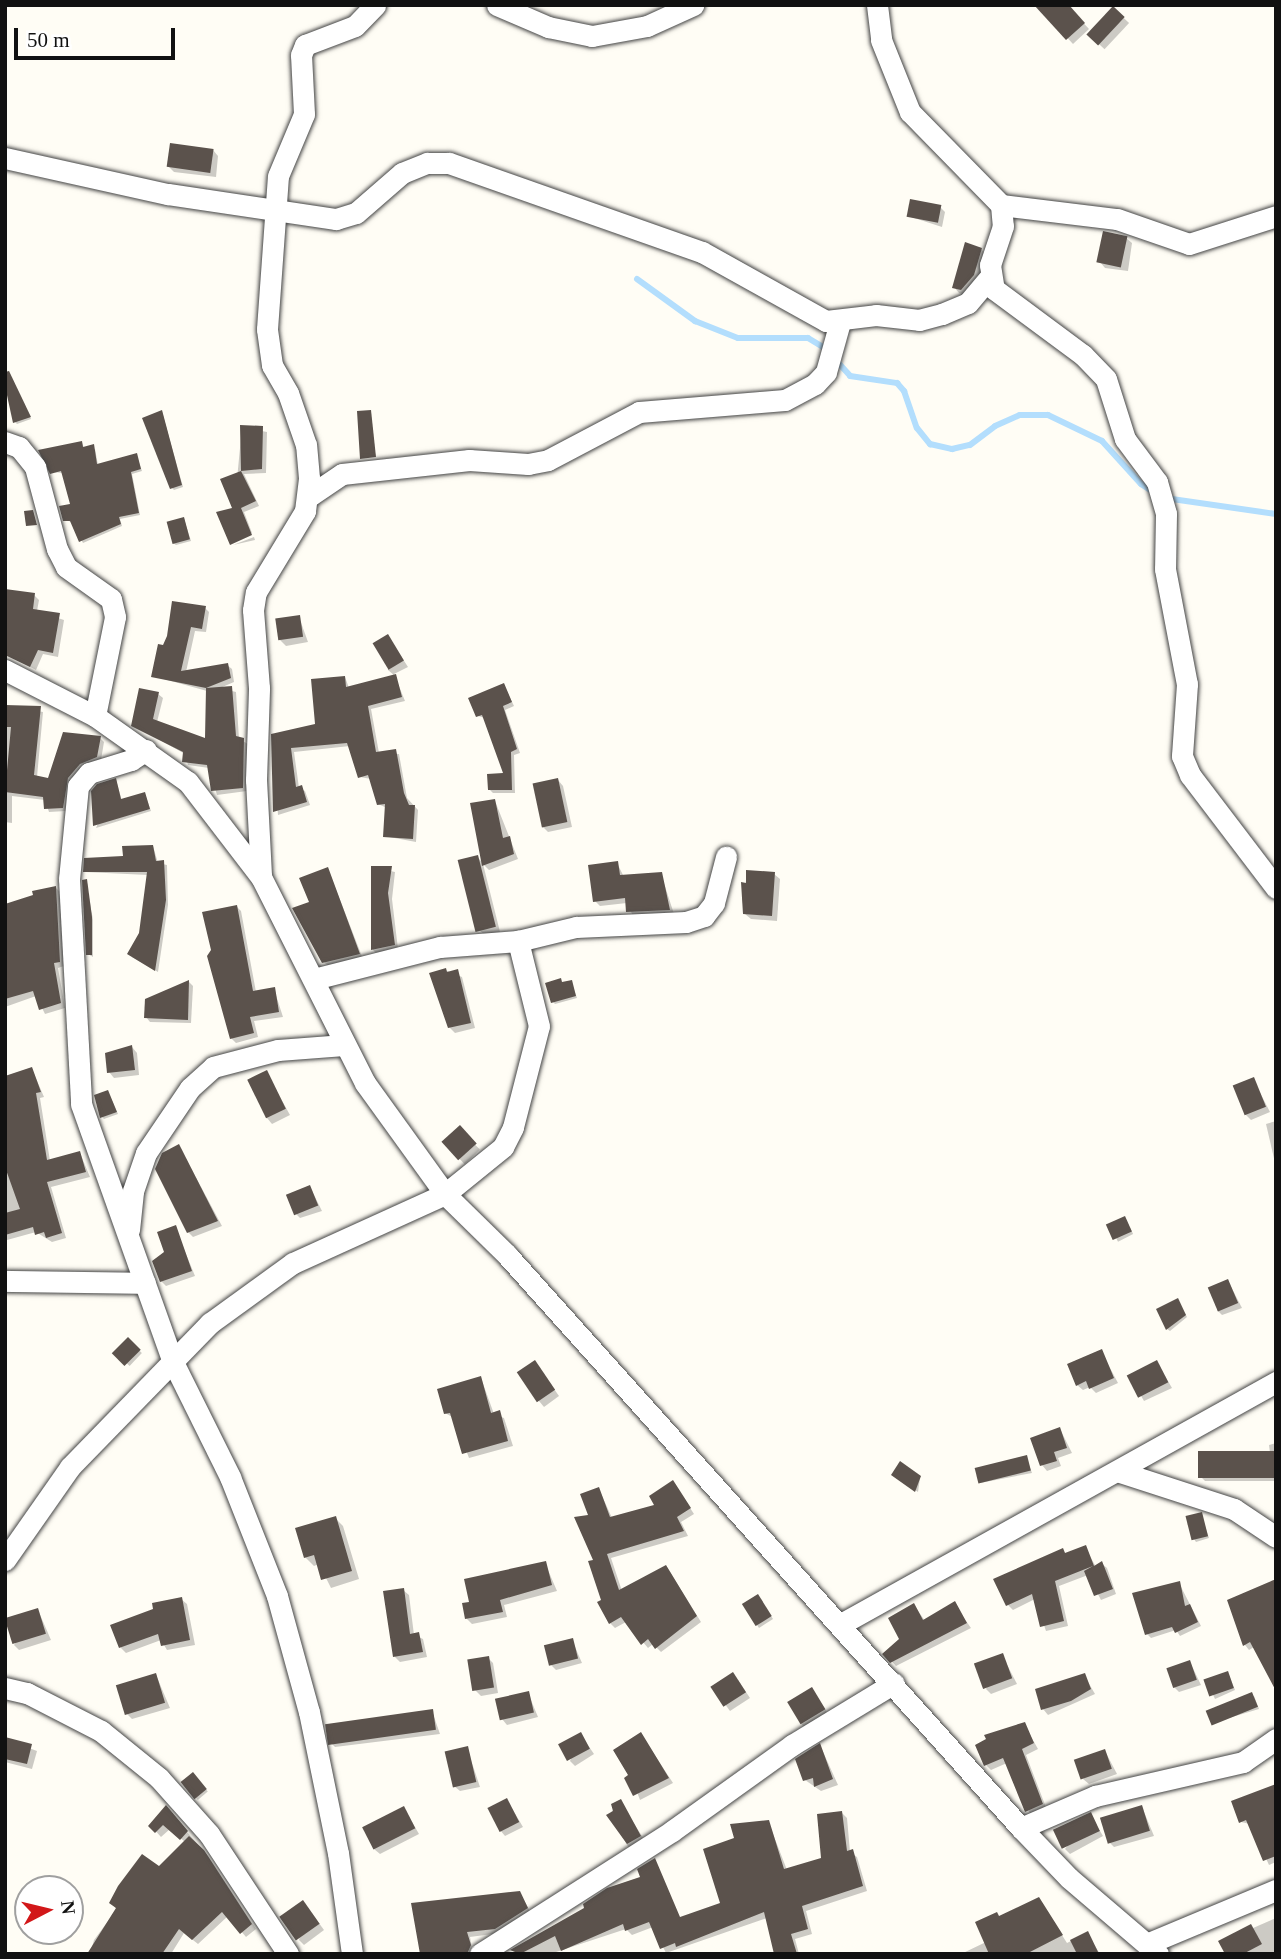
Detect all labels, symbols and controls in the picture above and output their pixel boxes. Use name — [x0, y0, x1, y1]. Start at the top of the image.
scale bar — [18, 14, 178, 58]
text: 50 m — [27, 28, 70, 52]
north arrow — [14, 1875, 84, 1945]
text: N — [57, 1900, 80, 1916]

